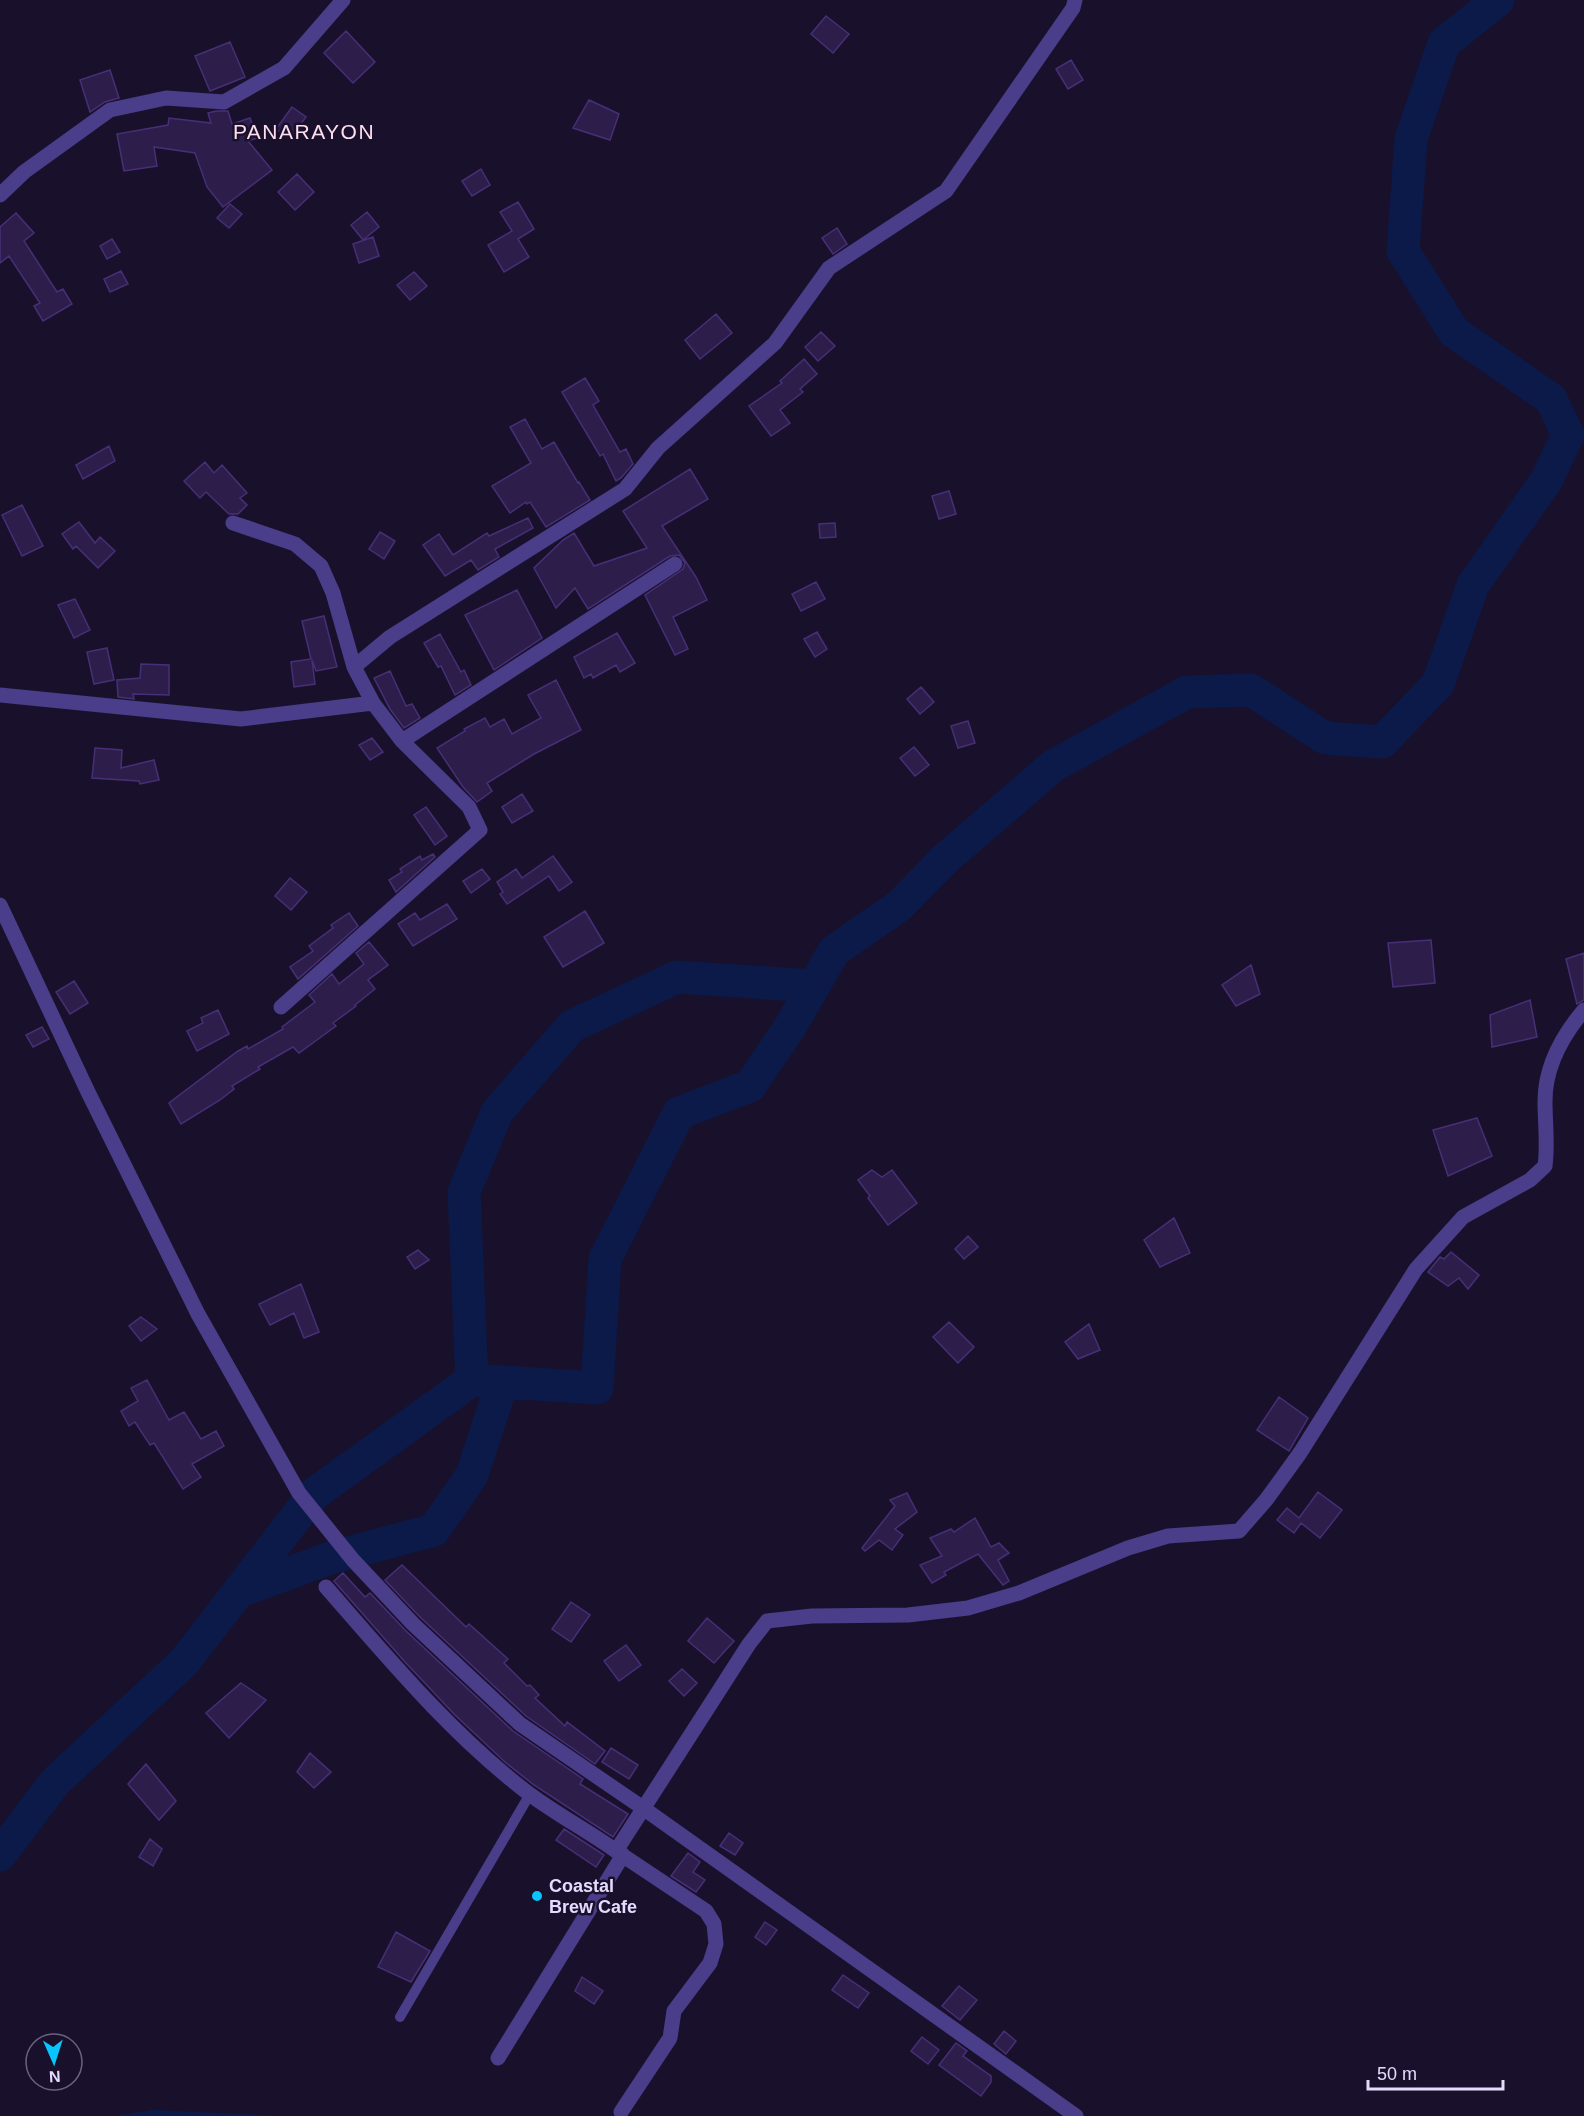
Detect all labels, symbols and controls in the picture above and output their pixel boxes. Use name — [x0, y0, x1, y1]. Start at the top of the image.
district label: PANARAYON — [233, 120, 375, 143]
place label: Coastal Brew Cafe — [549, 1876, 637, 1917]
marker: Coastal Brew Cafe — [530, 1889, 544, 1903]
north arrow — [24, 2032, 84, 2092]
scale bar — [1368, 2053, 1503, 2091]
text: 50 m — [1377, 2064, 1417, 2084]
text: N — [49, 2068, 61, 2085]

